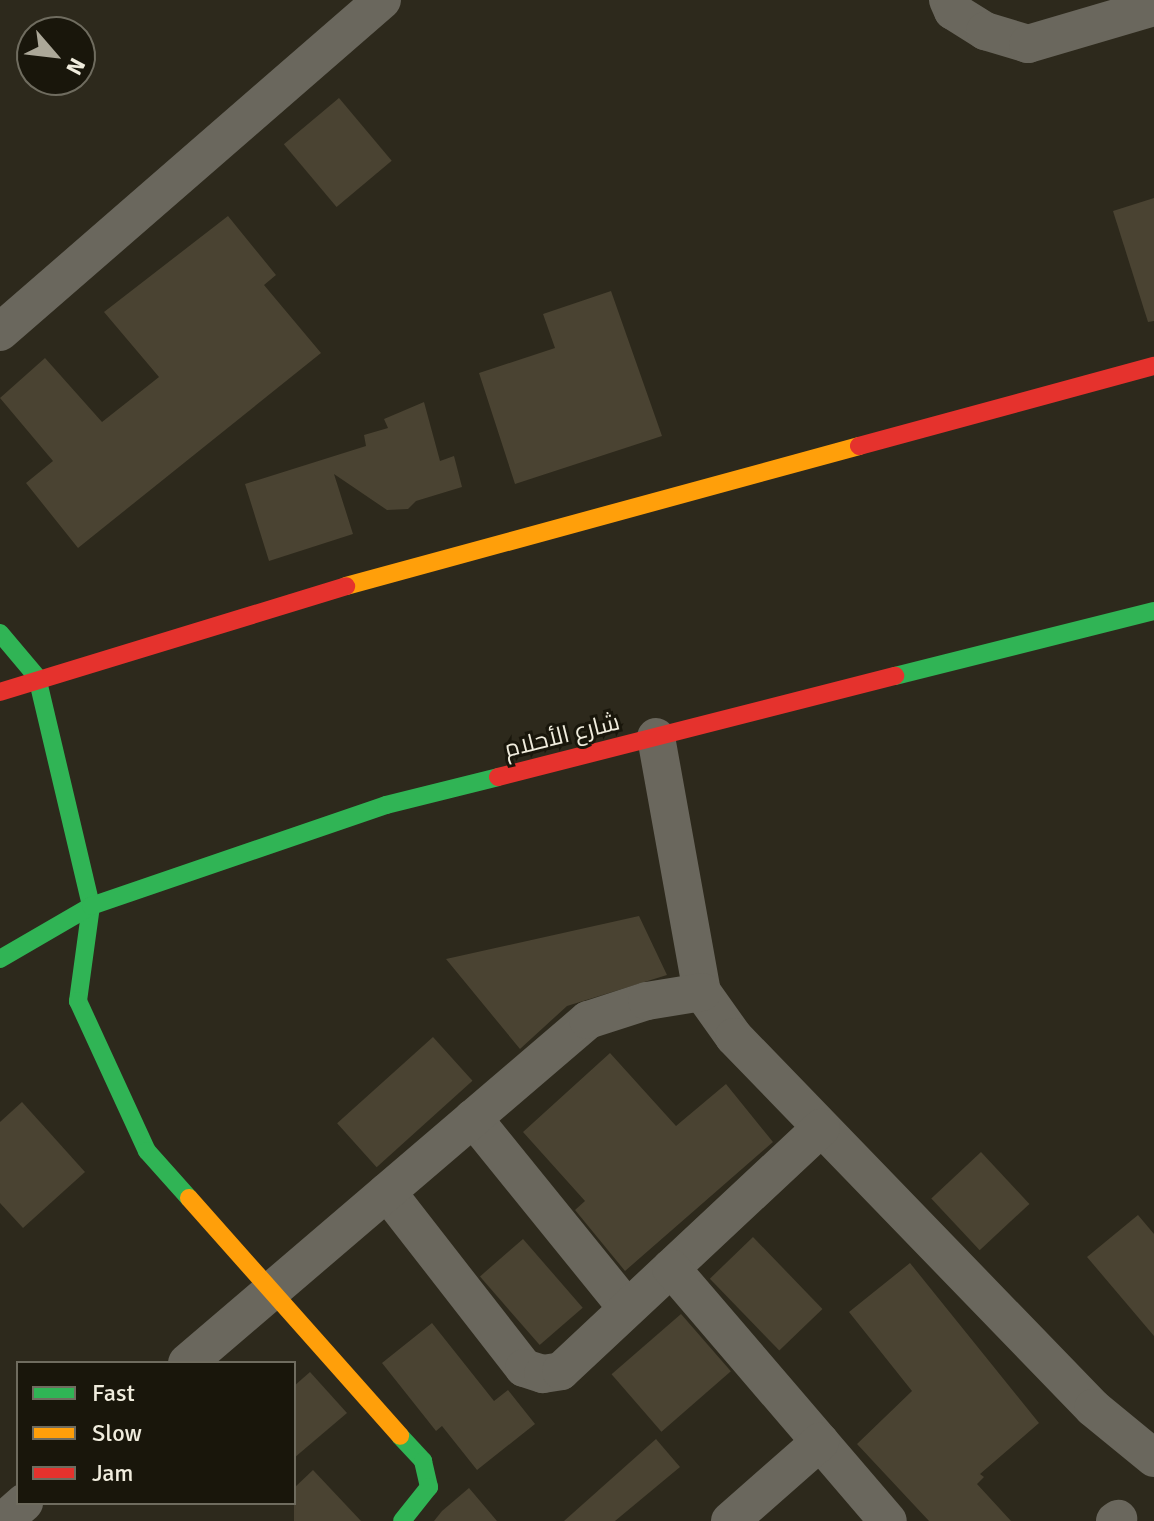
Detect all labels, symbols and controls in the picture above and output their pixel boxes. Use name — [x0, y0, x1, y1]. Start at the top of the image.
north arrow — [16, 16, 96, 96]
text: N — [60, 53, 91, 80]
street label: شارع الأحلام — [501, 708, 623, 764]
legend — [16, 1361, 296, 1505]
text: Fast — [92, 1378, 135, 1408]
text: Slow — [92, 1418, 142, 1448]
text: Jam — [92, 1458, 133, 1488]

